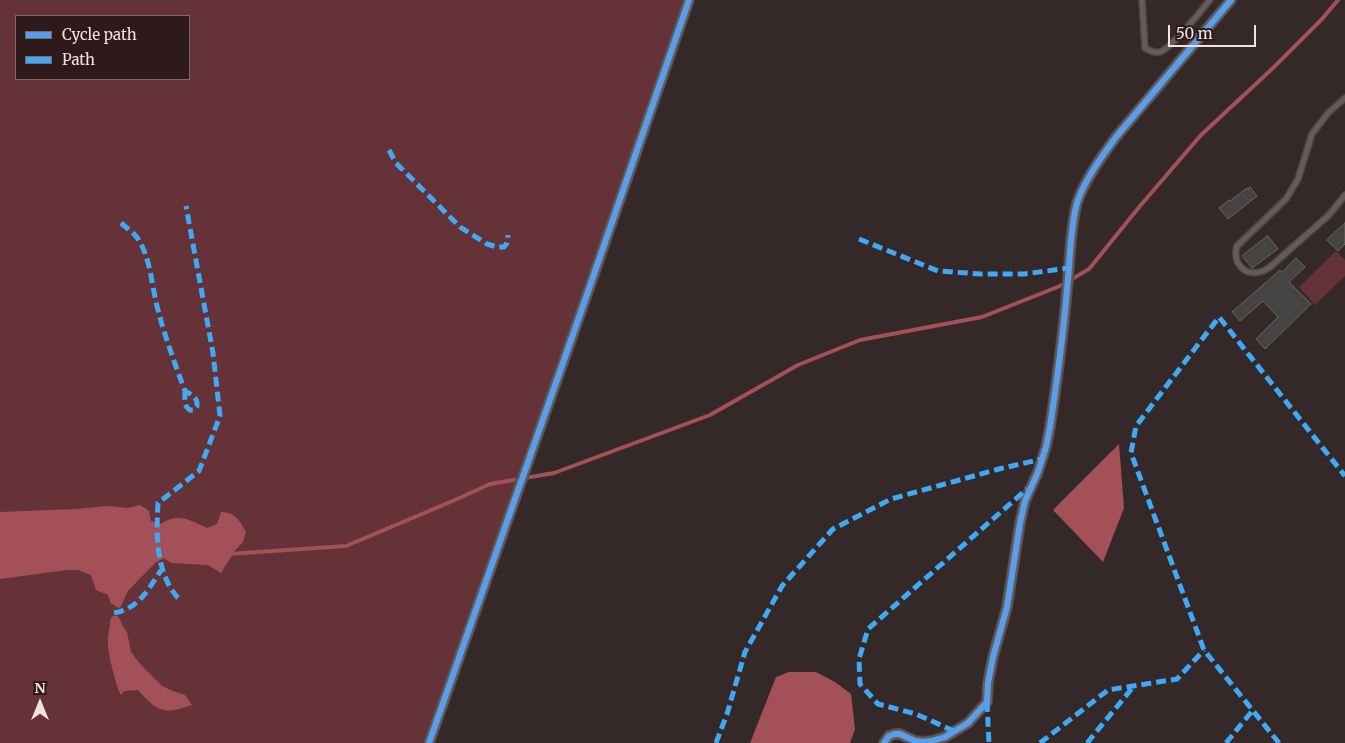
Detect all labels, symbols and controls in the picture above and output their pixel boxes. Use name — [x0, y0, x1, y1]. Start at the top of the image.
legend — [15, 15, 190, 80]
scale bar — [1170, 15, 1258, 47]
text: 50 m — [1176, 24, 1213, 43]
text: Cycle path — [62, 25, 137, 44]
text: Path — [62, 50, 95, 69]
north arrow — [15, 678, 65, 728]
text: N — [34, 679, 46, 697]

